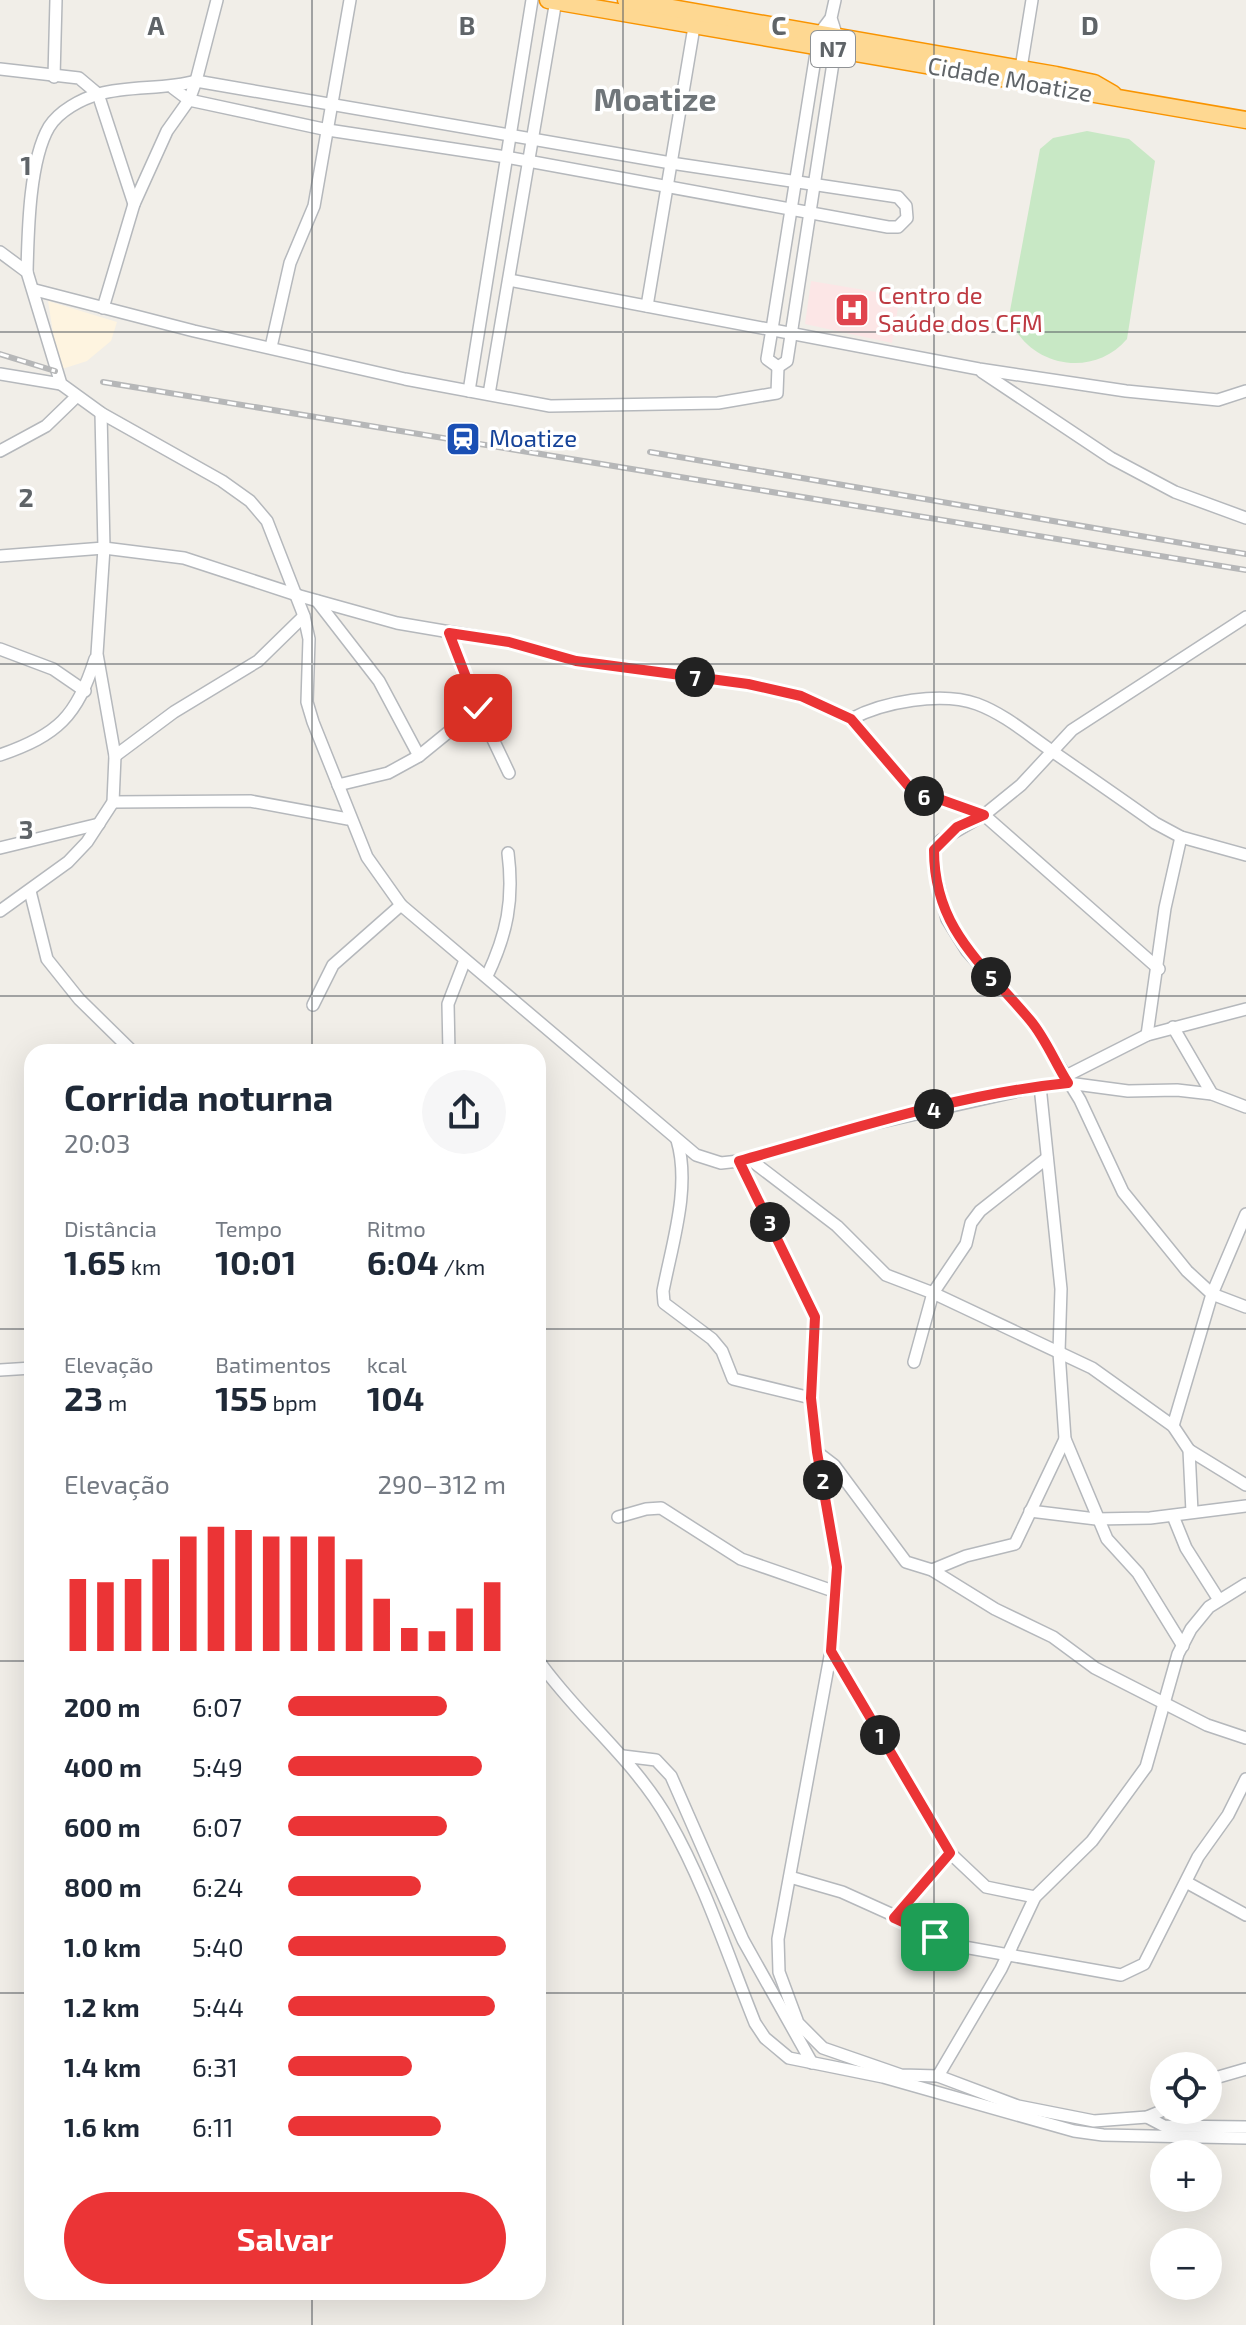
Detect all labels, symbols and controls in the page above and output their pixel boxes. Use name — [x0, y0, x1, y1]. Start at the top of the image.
text: A — [148, 9, 165, 40]
text: B — [459, 9, 475, 40]
text: C — [771, 9, 787, 40]
text: D — [1081, 9, 1099, 40]
road number: N7 — [811, 31, 855, 67]
street label: Cidade Moatize — [926, 50, 1095, 107]
district label: Moatize — [593, 79, 717, 117]
text: 1 — [20, 149, 32, 180]
place label: Centro de Saúde dos CFM — [878, 280, 1043, 337]
hospital icon: Centro de Saúde dos CFM — [833, 291, 871, 329]
station icon: Moatize — [444, 420, 482, 458]
place label: Moatize — [489, 423, 577, 452]
text: 2 — [18, 481, 34, 512]
pin: 7 — [675, 657, 715, 697]
text: 7 — [689, 664, 701, 690]
pin — [444, 674, 512, 742]
icon: check — [456, 686, 500, 730]
pin: 6 — [904, 776, 944, 816]
text: 6 — [918, 783, 930, 809]
text: 3 — [19, 813, 33, 844]
pin: 5 — [971, 957, 1011, 997]
text: 5 — [985, 964, 997, 990]
button: share — [422, 1070, 506, 1154]
text: Corrida noturna — [64, 1075, 333, 1118]
pin: 4 — [914, 1089, 954, 1129]
text: 4 — [927, 1096, 941, 1122]
text: 20:03 — [64, 1127, 131, 1158]
pin: 3 — [750, 1202, 790, 1242]
text: 3 — [764, 1209, 776, 1235]
text: Distância — [64, 1215, 157, 1241]
text: Tempo — [215, 1215, 282, 1241]
text: Ritmo — [367, 1215, 426, 1241]
text: 1.65 — [64, 1241, 126, 1282]
text: 10:01 — [215, 1241, 296, 1282]
text: 6:04 — [367, 1241, 439, 1282]
text: km — [126, 1253, 161, 1279]
text: /km — [439, 1253, 485, 1279]
text: Elevação — [64, 1351, 154, 1377]
text: Batimentos — [215, 1351, 331, 1377]
text: kcal — [367, 1351, 407, 1377]
text: 23 — [64, 1377, 103, 1418]
text: 155 — [215, 1377, 268, 1418]
text: 104 — [367, 1377, 424, 1418]
text: m — [103, 1389, 127, 1415]
text: bpm — [268, 1389, 317, 1415]
pin: 2 — [803, 1460, 843, 1500]
text: 2 — [817, 1467, 829, 1493]
text: Elevação — [64, 1468, 170, 1499]
text: 290–312 m — [377, 1468, 506, 1499]
text: 200 m — [64, 1691, 140, 1722]
text: 6:07 — [192, 1691, 242, 1722]
pin: 1 — [860, 1715, 900, 1755]
text: 1 — [875, 1722, 885, 1748]
text: 400 m — [64, 1751, 142, 1782]
text: 5:49 — [192, 1751, 243, 1782]
text: 600 m — [64, 1811, 141, 1842]
text: 6:07 — [192, 1811, 242, 1842]
text: 800 m — [64, 1871, 142, 1902]
text: 6:24 — [192, 1871, 244, 1902]
pin — [901, 1903, 969, 1971]
icon: arrive — [913, 1915, 957, 1959]
text: 1.0 km — [64, 1931, 141, 1962]
text: 5:40 — [192, 1931, 244, 1962]
text: 1.2 km — [64, 1991, 140, 2022]
text: 5:44 — [192, 1991, 244, 2022]
text: 1.4 km — [64, 2051, 141, 2082]
text: 6:31 — [192, 2051, 238, 2082]
map controls — [1150, 2052, 1222, 2300]
button: locate — [1150, 2052, 1222, 2124]
text: 1.6 km — [64, 2111, 140, 2142]
text: 6:11 — [192, 2111, 234, 2142]
button: + — [1150, 2140, 1222, 2212]
button: Salvar — [64, 2192, 506, 2284]
button: − — [1150, 2228, 1222, 2300]

